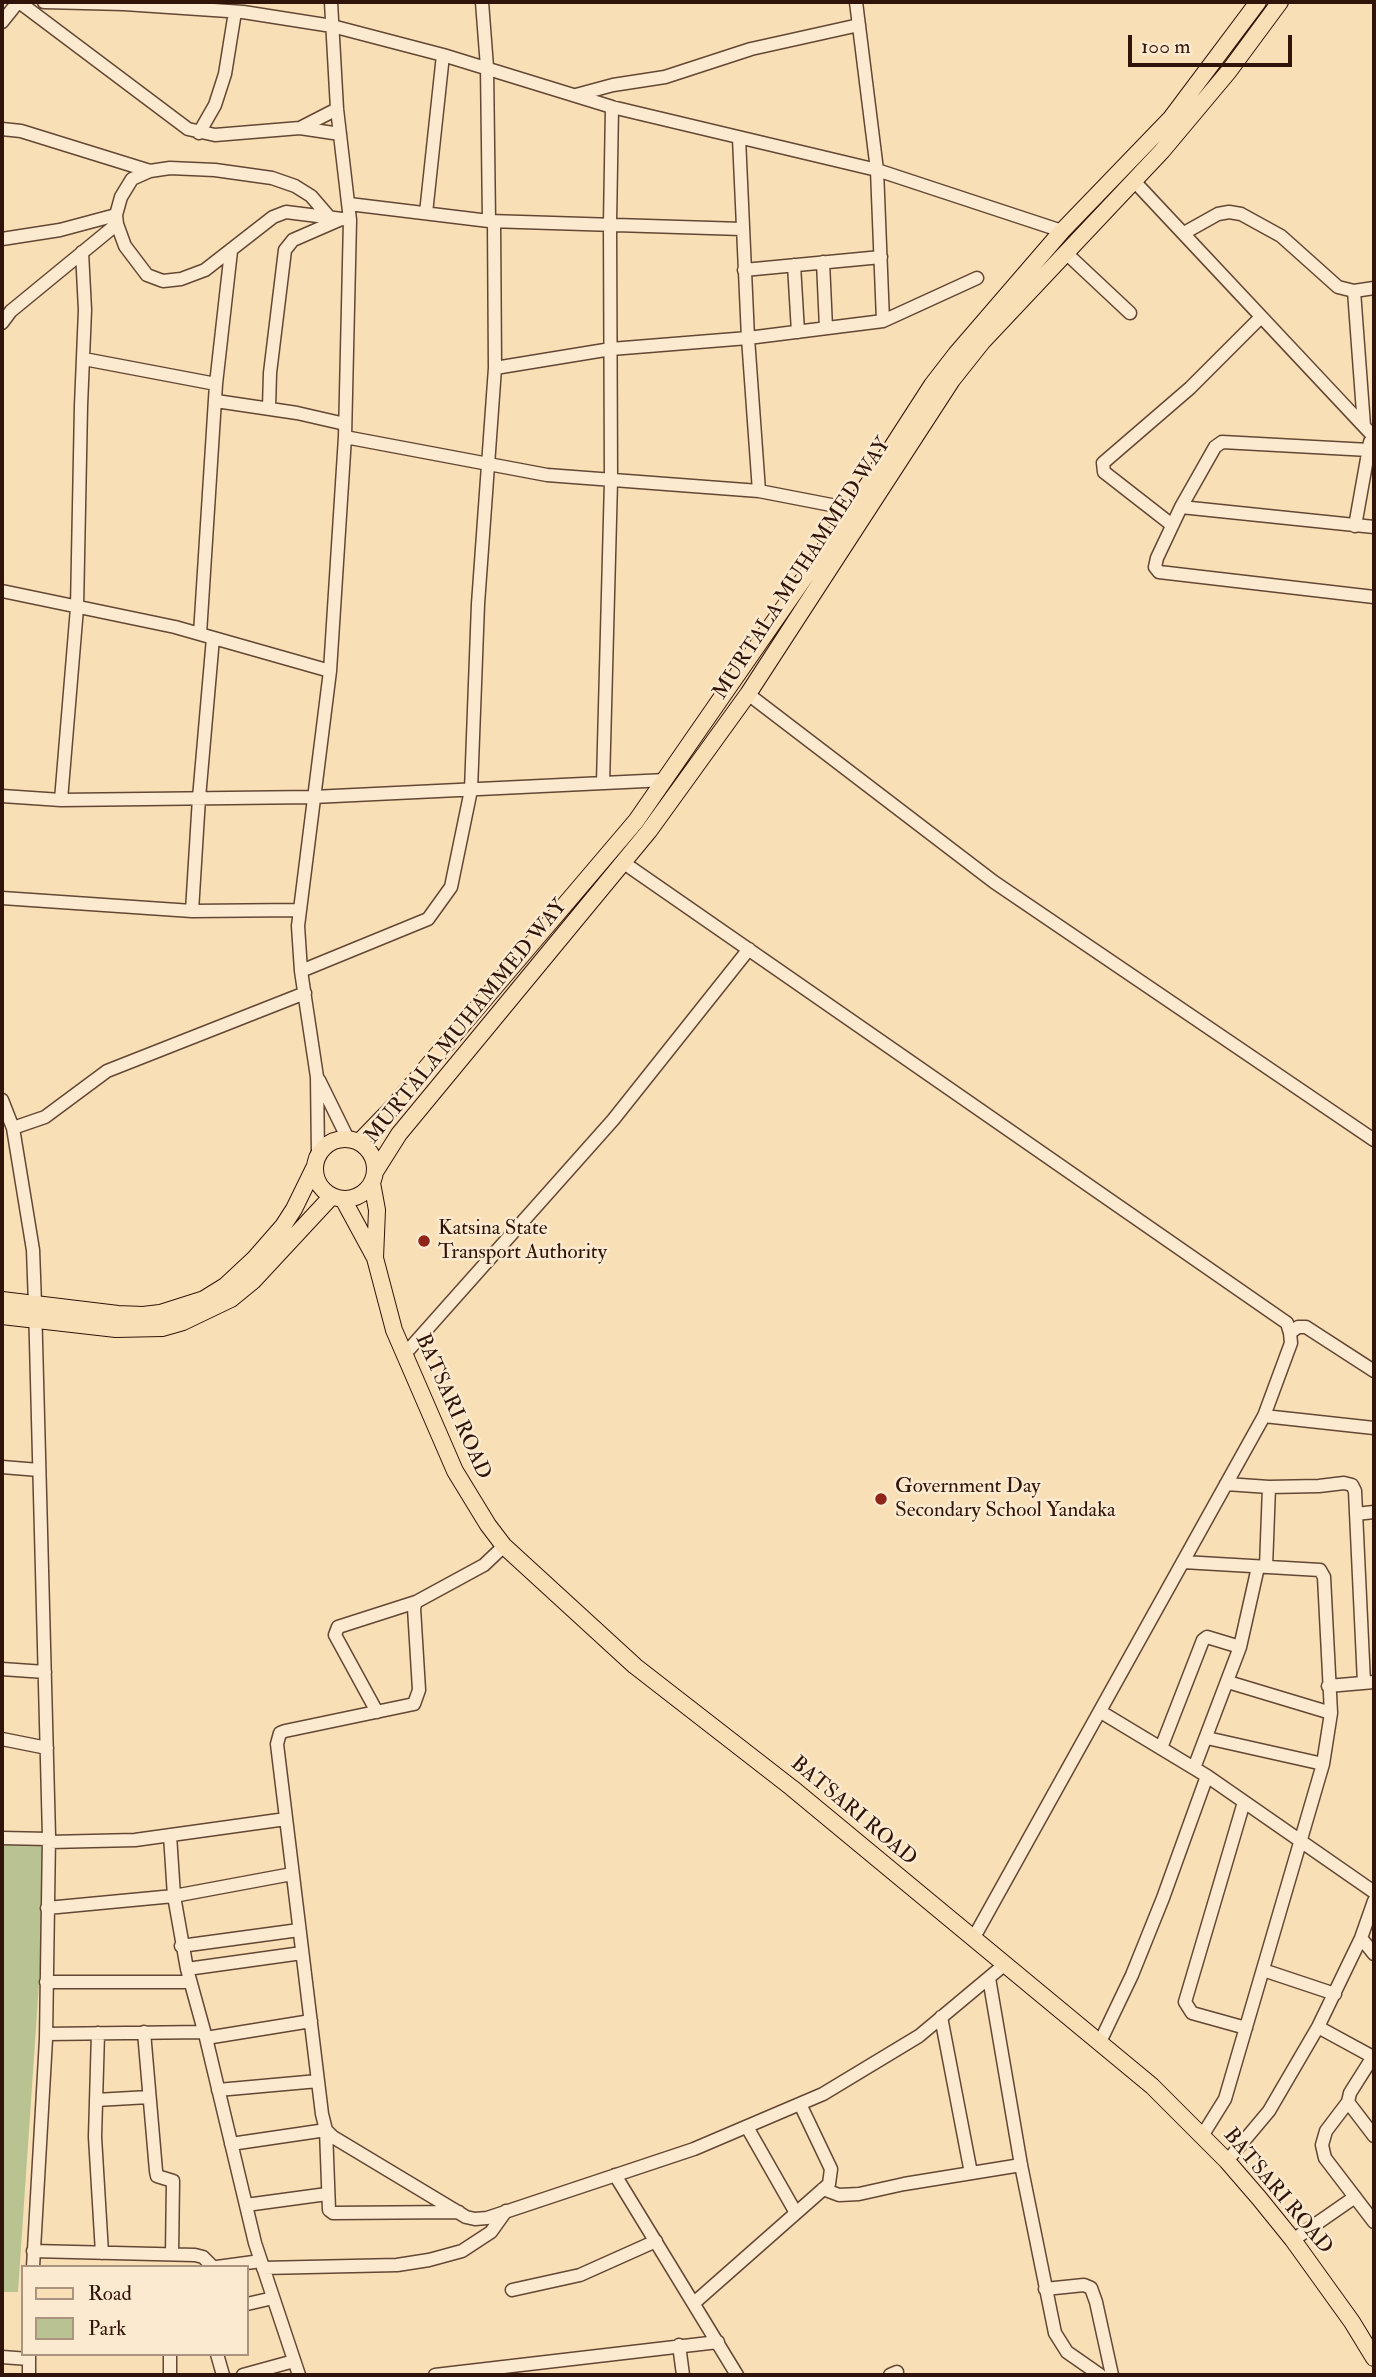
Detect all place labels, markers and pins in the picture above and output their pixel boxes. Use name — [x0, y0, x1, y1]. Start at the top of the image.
place label: Katsina State Transport Authority — [438, 1216, 607, 1266]
marker: Katsina State Transport Authority — [416, 1233, 432, 1249]
place label: Government Day Secondary School Yandaka — [895, 1474, 1116, 1524]
marker: Government Day Secondary School Yandaka — [873, 1491, 889, 1507]

